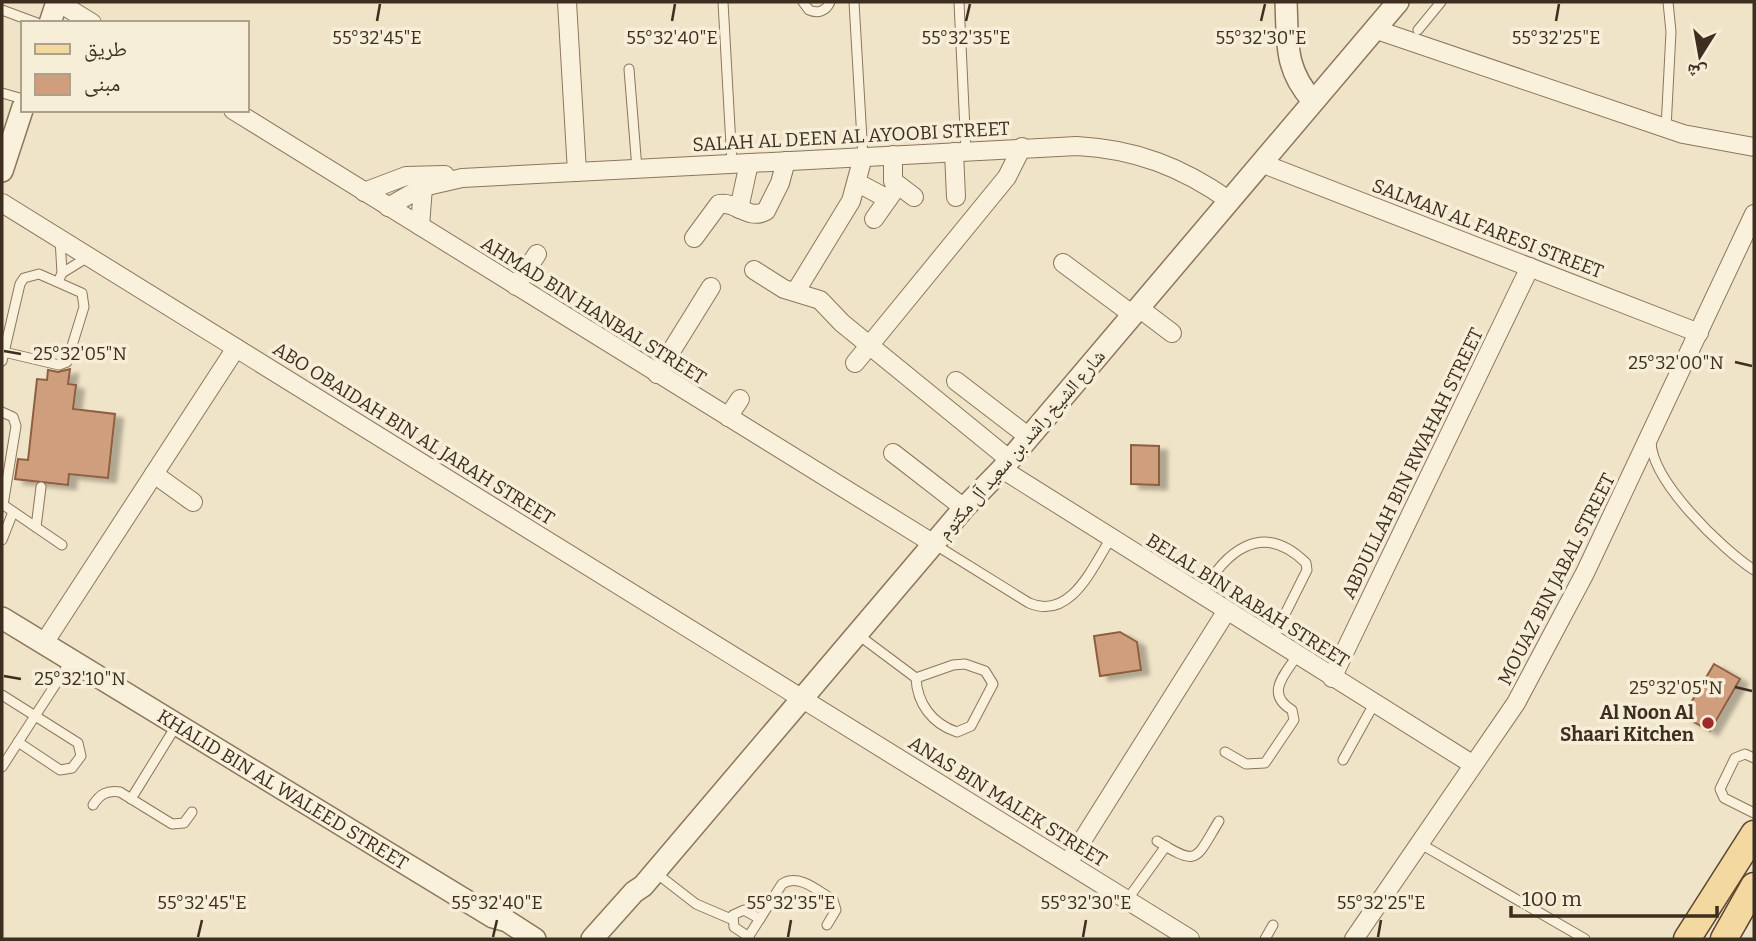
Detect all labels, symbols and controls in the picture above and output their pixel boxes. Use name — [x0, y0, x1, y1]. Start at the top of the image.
legend — [21, 21, 248, 112]
north arrow — [1665, 21, 1735, 91]
text: 55°32'45"E — [332, 27, 422, 49]
text: 55°32'40"E — [626, 27, 718, 49]
text: 55°32'35"E — [921, 27, 1011, 49]
text: 55°32'30"E — [1215, 27, 1307, 49]
text: 55°32'25"E — [1512, 27, 1600, 49]
text: طريق — [84, 36, 127, 62]
text: ش — [1685, 59, 1709, 85]
text: مبنى — [84, 71, 120, 97]
street label: SALAH AL DEEN AL AYOOBI STREET — [692, 117, 1010, 156]
street label: SALMAN AL FARESI STREET — [1369, 174, 1607, 283]
street label: AHMAD BIN HANBAL STREET — [477, 232, 711, 389]
street label: ABDULLAH BIN RWAHAH STREET — [1337, 324, 1488, 602]
street label: ABO OBAIDAH BIN AL JARAH STREET — [269, 337, 559, 530]
text: 25°32'05"N — [33, 343, 127, 365]
street label: شارع الشيخ راشد بن سعيد آل مكتوم — [933, 345, 1112, 545]
text: 25°32'00"N — [1628, 352, 1724, 374]
street label: MOUAZ BIN JABAL STREET — [1493, 469, 1620, 689]
street label: BELAL BIN RABAH STREET — [1142, 529, 1353, 672]
text: 25°32'10"N — [34, 668, 126, 690]
text: 25°32'05"N — [1629, 677, 1723, 699]
place label: Al Noon Al Shaari Kitchen — [1560, 701, 1695, 746]
street label: KHALID BIN AL WALEED STREET — [153, 704, 412, 875]
marker: Al Noon Al Shaari Kitchen — [1700, 715, 1716, 731]
street label: ANAS BIN MALEK STREET — [904, 731, 1111, 872]
scale bar — [1511, 874, 1718, 918]
text: 100 m — [1522, 886, 1582, 912]
text: 55°32'45"E — [157, 892, 247, 914]
text: 55°32'40"E — [451, 892, 543, 914]
text: 55°32'35"E — [746, 892, 836, 914]
text: 55°32'30"E — [1040, 892, 1132, 914]
text: 55°32'25"E — [1337, 892, 1425, 914]

